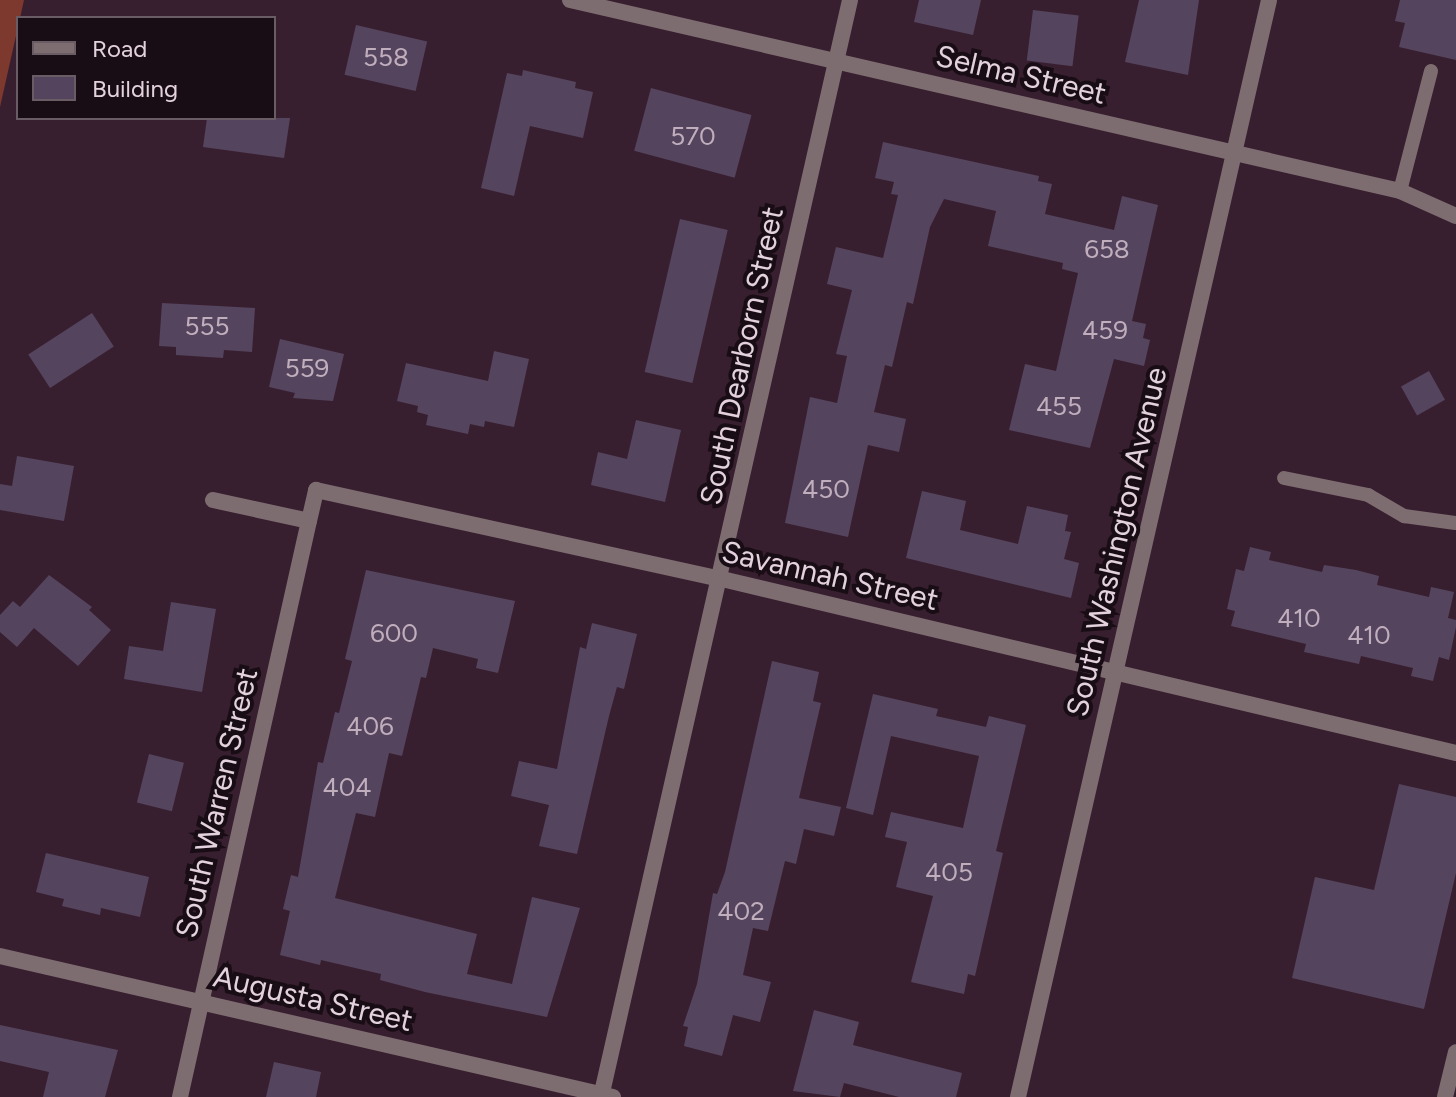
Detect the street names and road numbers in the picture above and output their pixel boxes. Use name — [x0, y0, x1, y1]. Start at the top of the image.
street label: Selma Street — [932, 38, 1110, 112]
street label: South Dearborn Street — [693, 204, 791, 508]
street label: South Washington Avenue — [1059, 364, 1175, 720]
street label: Savannah Street — [718, 534, 942, 618]
street label: South Warren Street — [168, 665, 266, 941]
street label: Augusta Street — [210, 959, 416, 1039]

